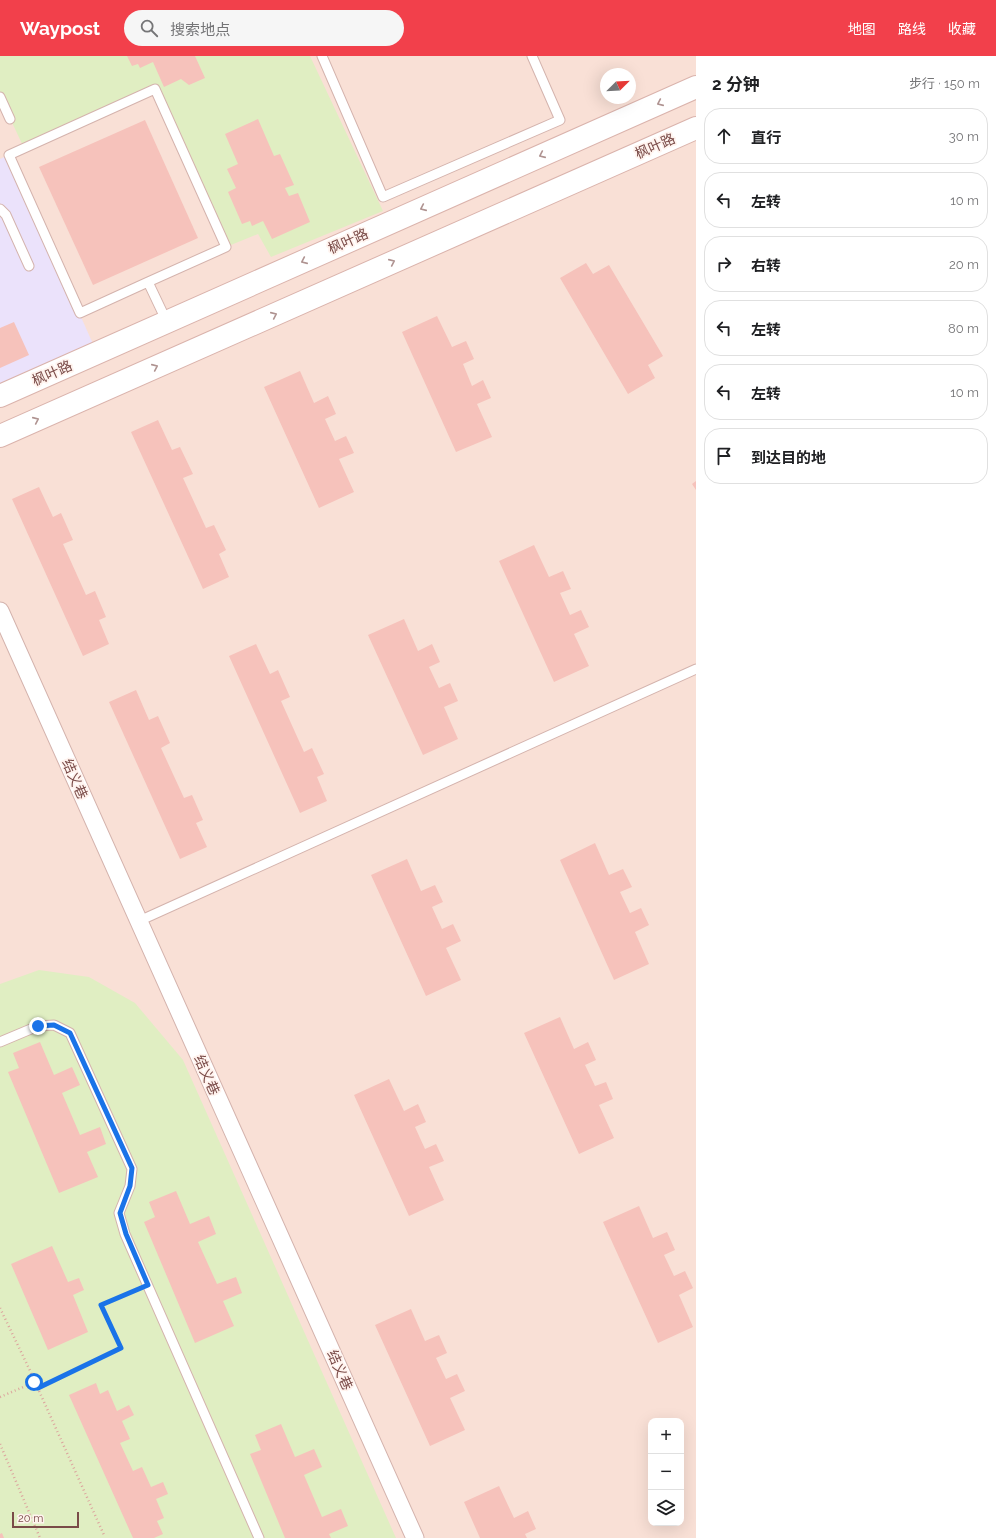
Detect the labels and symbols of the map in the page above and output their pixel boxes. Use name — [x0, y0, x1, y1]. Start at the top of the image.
north arrow — [600, 68, 636, 104]
one-way arrow — [657, 98, 664, 106]
street label: 枫叶路 — [633, 130, 677, 162]
one-way arrow — [538, 151, 545, 159]
one-way arrow — [419, 203, 427, 211]
street label: 枫叶路 — [326, 225, 370, 257]
one-way arrow — [301, 256, 308, 264]
one-way arrow — [388, 259, 396, 267]
one-way arrow — [269, 312, 277, 320]
street label: 枫叶路 — [30, 357, 74, 389]
one-way arrow — [150, 364, 158, 372]
one-way arrow — [31, 417, 39, 425]
street label: 结义巷 — [59, 757, 91, 801]
route end — [29, 1017, 47, 1035]
street label: 结义巷 — [191, 1053, 223, 1097]
street label: 结义巷 — [324, 1348, 356, 1392]
route start — [25, 1373, 43, 1391]
scale bar — [12, 1510, 79, 1529]

